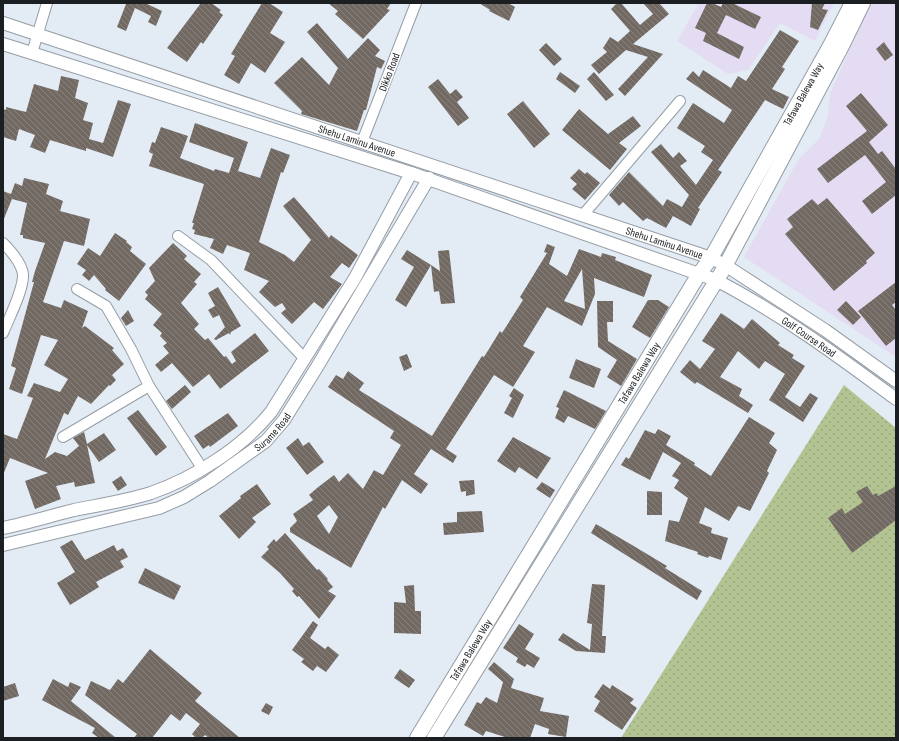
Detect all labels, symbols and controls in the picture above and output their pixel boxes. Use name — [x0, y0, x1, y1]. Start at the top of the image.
street label: Dikko Road — [376, 51, 403, 93]
street label: Tafawa Balewa Way — [781, 60, 827, 128]
street label: Shehu Laminu Avenue — [317, 122, 397, 160]
street label: Shehu Laminu Avenue — [624, 224, 705, 262]
street label: Golf Course Road — [779, 314, 839, 360]
street label: Tafawa Balewa Way — [615, 339, 663, 407]
street label: Surame Road — [252, 410, 294, 454]
street label: Tafawa Balewa Way — [447, 616, 495, 684]

